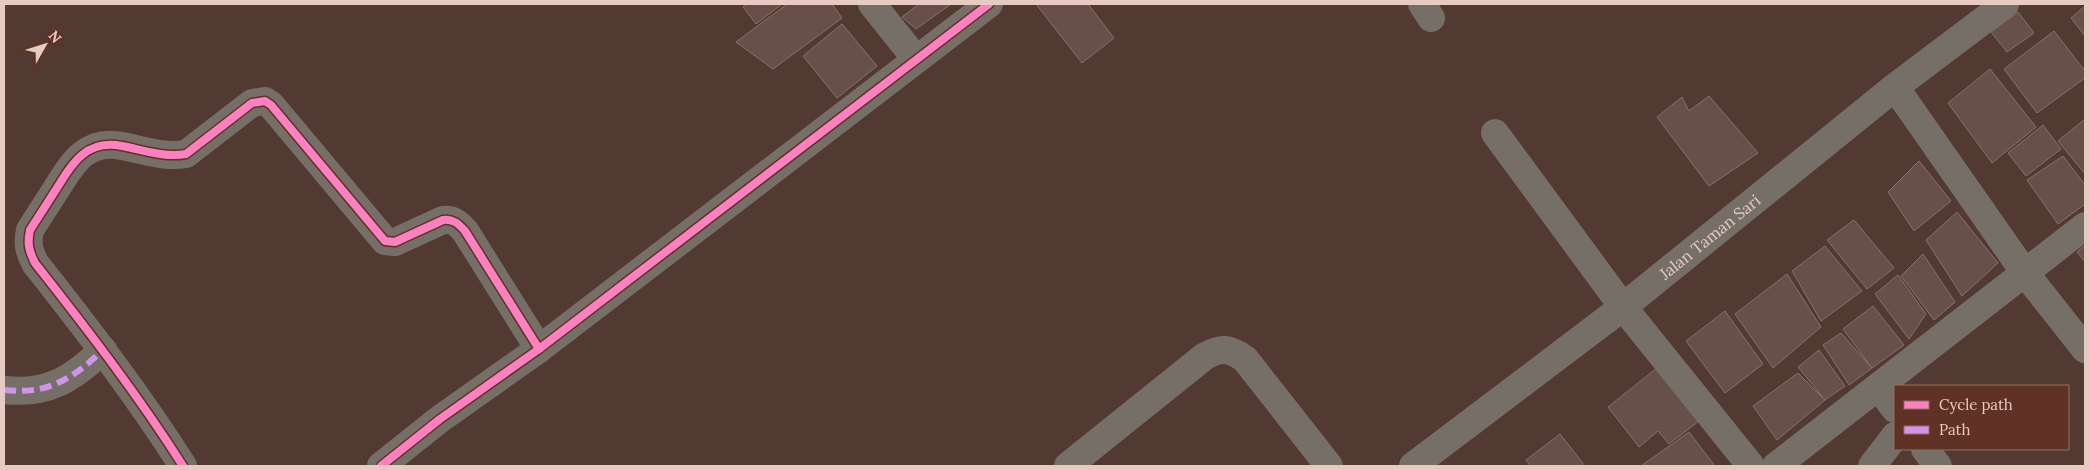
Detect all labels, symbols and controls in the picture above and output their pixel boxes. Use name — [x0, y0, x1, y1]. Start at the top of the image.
north arrow — [20, 20, 70, 70]
text: N — [45, 27, 66, 47]
street label: Jalan Taman Sari — [1655, 190, 1764, 284]
legend — [1894, 385, 2069, 450]
text: Cycle path — [1939, 395, 2013, 414]
text: Path — [1939, 420, 1970, 439]

